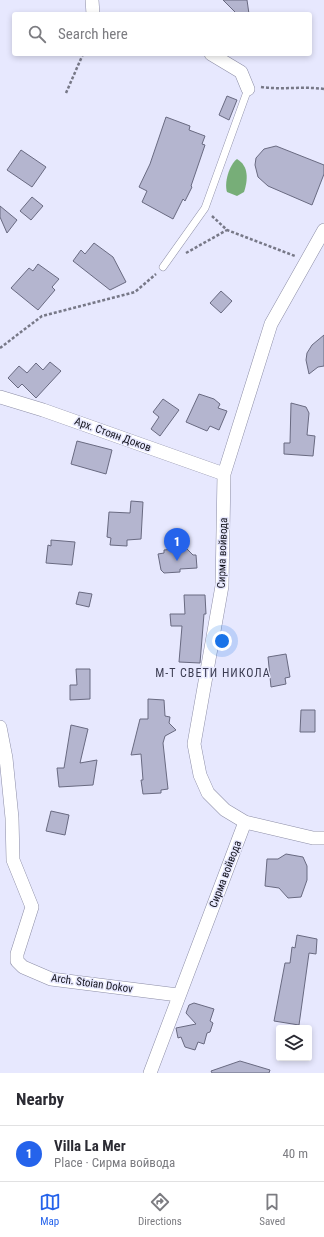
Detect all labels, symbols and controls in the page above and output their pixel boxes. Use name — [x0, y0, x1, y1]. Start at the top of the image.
search box — [12, 12, 312, 56]
icon: search — [26, 23, 48, 45]
text: Search here — [58, 25, 128, 43]
street label: Арх. Стоян Доков — [73, 415, 153, 454]
street label: Сирма войвода — [215, 517, 230, 589]
pin: 1 — [164, 528, 190, 561]
your location — [212, 631, 232, 651]
district label: М-Т СВЕТИ НИКОЛА — [155, 666, 271, 680]
street label: Сирма войвода — [207, 839, 244, 909]
street label: Arch. Stoian Dokov — [50, 971, 134, 996]
map controls — [276, 1025, 312, 1061]
button: layers — [276, 1025, 312, 1061]
text: Nearby — [16, 1089, 64, 1109]
text: Villa La Mer — [54, 1137, 126, 1155]
text: 1 — [26, 1146, 32, 1161]
text: 40 m — [282, 1146, 308, 1161]
text: Place · Сирма войвода — [54, 1155, 175, 1170]
tab: Map — [39, 1191, 61, 1228]
tab: Directions — [138, 1191, 182, 1228]
tab: Saved — [259, 1191, 285, 1228]

